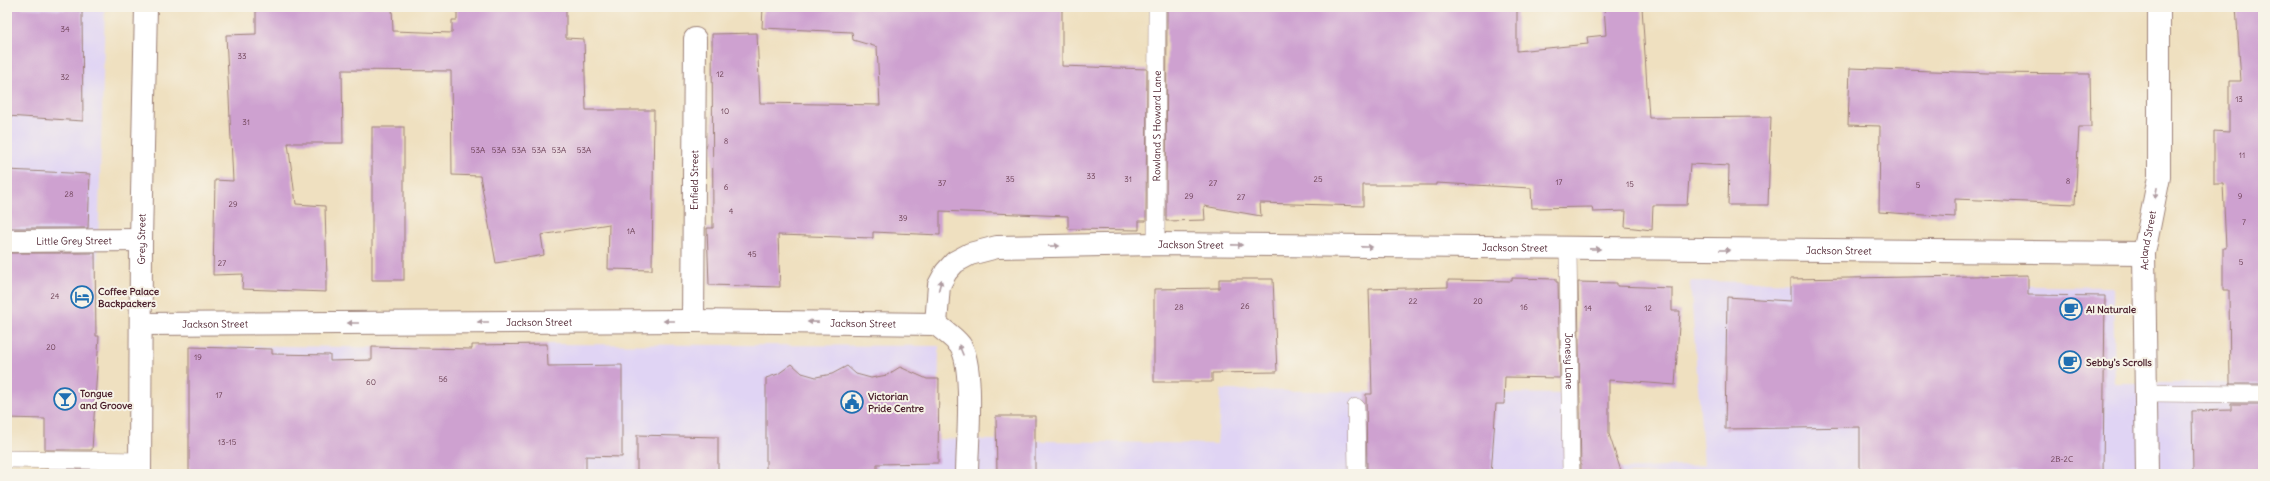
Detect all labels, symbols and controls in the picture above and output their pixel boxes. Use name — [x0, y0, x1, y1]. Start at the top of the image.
house number: 34 — [60, 24, 70, 34]
house number: 33 — [237, 51, 247, 61]
house number: 12 — [716, 69, 724, 79]
street label: Rowland S Howard Lane — [1150, 71, 1163, 181]
house number: 32 — [61, 72, 70, 82]
house number: 13 — [2235, 94, 2243, 104]
house number: 10 — [721, 106, 729, 116]
house number: 31 — [242, 117, 250, 127]
house number: 8 — [724, 136, 729, 146]
house number: 53A — [471, 145, 485, 155]
house number: 53A — [492, 145, 506, 155]
house number: 53A — [512, 145, 526, 155]
house number: 53A — [532, 145, 546, 155]
house number: 53A — [552, 145, 566, 155]
house number: 53A — [577, 145, 591, 155]
street label: Enfield Street — [687, 149, 701, 210]
house number: 11 — [2239, 150, 2245, 160]
house number: 33 — [1086, 171, 1096, 181]
house number: 35 — [1005, 174, 1015, 184]
house number: 31 — [1124, 174, 1132, 184]
house number: 25 — [1314, 174, 1323, 184]
house number: 8 — [2066, 176, 2071, 186]
house number: 17 — [1555, 177, 1563, 187]
house number: 37 — [938, 178, 946, 188]
house number: 27 — [1209, 178, 1217, 188]
house number: 15 — [1626, 179, 1634, 189]
house number: 5 — [1916, 180, 1921, 190]
house number: 6 — [724, 182, 729, 192]
one-way arrow — [2153, 187, 2159, 200]
house number: 28 — [65, 189, 74, 199]
house number: 29 — [1185, 191, 1194, 201]
house number: 9 — [2238, 191, 2243, 201]
house number: 27 — [1237, 192, 1245, 202]
house number: 29 — [229, 199, 238, 209]
house number: 4 — [729, 206, 734, 216]
street label: Acland Street — [2137, 209, 2159, 270]
street label: Grey Street — [134, 213, 148, 265]
house number: 39 — [898, 213, 908, 223]
house number: 7 — [2242, 217, 2246, 227]
house number: 1A — [627, 226, 635, 236]
street label: Little Grey Street — [36, 234, 113, 247]
street label: Jackson Street — [1158, 238, 1224, 251]
street label: Jackson Street — [1482, 240, 1548, 254]
one-way arrow — [1231, 242, 1244, 248]
one-way arrow — [1048, 243, 1061, 249]
one-way arrow — [1361, 243, 1373, 250]
street label: Jackson Street — [1806, 243, 1872, 257]
one-way arrow — [1589, 246, 1602, 252]
one-way arrow — [1719, 247, 1732, 253]
house number: 45 — [747, 249, 757, 259]
house number: 5 — [2239, 257, 2244, 267]
house number: 27 — [218, 258, 226, 268]
one-way arrow — [937, 279, 943, 291]
hotel icon: Coffee Palace Backpackers — [69, 284, 95, 310]
place label: Coffee Palace Backpackers — [98, 285, 160, 310]
house number: 24 — [51, 291, 60, 301]
house number: 22 — [1409, 296, 1418, 306]
house number: 20 — [1473, 296, 1483, 306]
cafe icon: Al Naturale — [2058, 296, 2084, 322]
house number: 26 — [1241, 301, 1250, 311]
house number: 28 — [1175, 302, 1184, 312]
house number: 16 — [1520, 302, 1528, 312]
house number: 14 — [1584, 303, 1592, 313]
house number: 12 — [1644, 303, 1652, 313]
place label: Al Naturale — [2086, 303, 2137, 316]
street label: Jackson Street — [506, 315, 573, 329]
street label: Jackson Street — [830, 316, 897, 330]
street label: Jackson Street — [182, 317, 249, 330]
one-way arrow — [662, 318, 675, 324]
one-way arrow — [476, 319, 489, 325]
one-way arrow — [807, 319, 819, 326]
one-way arrow — [346, 320, 359, 326]
street label: Jonesy Lane — [1563, 333, 1576, 389]
house number: 20 — [46, 342, 56, 352]
one-way arrow — [958, 344, 964, 356]
cafe icon: Sebby's Scrolls — [2057, 349, 2083, 375]
house number: 19 — [194, 352, 202, 362]
place label: Sebby's Scrolls — [2086, 356, 2152, 369]
house number: 56 — [438, 374, 448, 384]
house number: 60 — [366, 377, 376, 387]
bar icon: Tongue and Groove — [52, 386, 78, 412]
place label: Tongue and Groove — [80, 387, 133, 412]
public building icon: Victorian Pride Centre — [839, 389, 865, 415]
house number: 17 — [215, 390, 223, 400]
place label: Victorian Pride Centre — [868, 390, 924, 415]
house number: 13-15 — [218, 437, 237, 447]
house number: 2B-2C — [2051, 454, 2073, 464]

